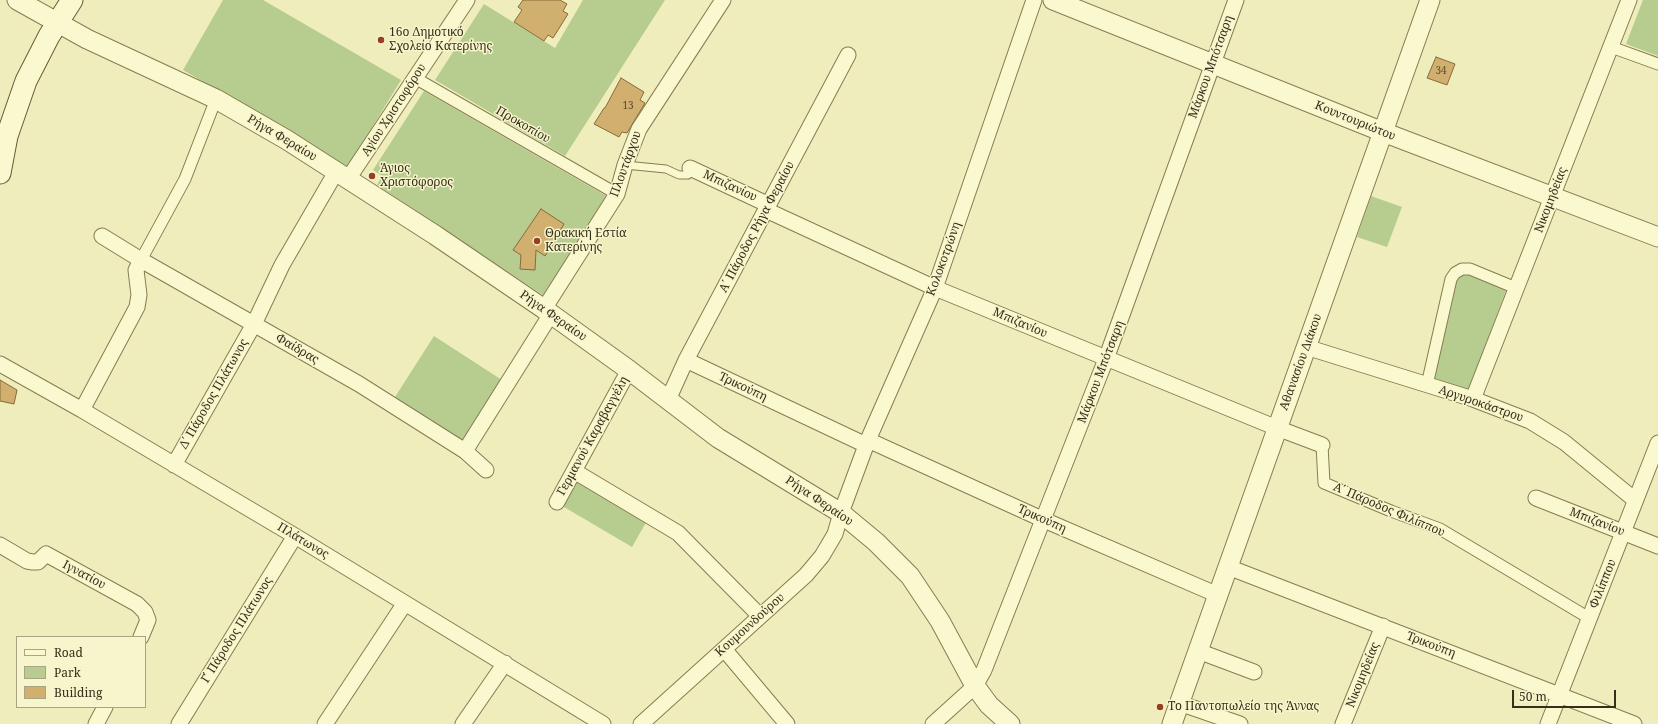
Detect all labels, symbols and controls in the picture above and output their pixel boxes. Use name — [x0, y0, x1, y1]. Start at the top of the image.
street label: Μάρκου Μπότσαρη — [1186, 13, 1236, 121]
place label: 16ο Δημοτικό Σχολείο Κατερίνης — [389, 26, 492, 54]
marker: 16ο Δημοτικό Σχολείο Κατερίνης — [376, 35, 386, 45]
street label: Αγίου Χριστοφόρου — [359, 61, 429, 159]
house number: 34 — [1435, 65, 1447, 77]
street label: Κουντουριώτου — [1313, 98, 1397, 144]
house number: 13 — [622, 100, 634, 112]
street label: Προκοπίου — [493, 104, 553, 146]
street label: Ρήγα Φεραίου — [245, 112, 319, 164]
street label: Πλουτάρχου — [607, 129, 645, 199]
street label: Α΄ Πάροδος Ρήγα Φεραίου — [716, 159, 798, 295]
place label: Άγιος Χριστόφορος — [380, 162, 453, 190]
street label: Νικομηδείας — [1532, 165, 1570, 235]
street label: Μπιζανίου — [701, 167, 759, 205]
marker: Άγιος Χριστόφορος — [367, 171, 377, 181]
street label: Κολοκοτρώνη — [924, 220, 964, 298]
place label: Θρακική Εστία Κατερίνης — [545, 227, 627, 255]
marker: Θρακική Εστία Κατερίνης — [532, 236, 542, 246]
street label: Ρήγα Φεραίου — [517, 288, 589, 344]
street label: Μπιζανίου — [991, 305, 1049, 341]
street label: Αθανασίου Διάκου — [1277, 312, 1325, 412]
street label: Μάρκου Μπότσαρη — [1075, 319, 1127, 425]
street label: Φαίδρας — [273, 331, 321, 367]
street label: Δ΄ Πάροδος Πλάτωνος — [177, 337, 251, 451]
street label: Τρικούπη — [717, 370, 769, 404]
street label: Γερμανού Καραβαγγέλη — [554, 374, 632, 498]
street label: Αργυροκάστρου — [1437, 383, 1525, 425]
street label: Ρήγα Φεραίου — [782, 473, 856, 529]
street label: Α΄ Πάροδος Φιλίππου — [1331, 480, 1447, 540]
street label: Τρικούπη — [1015, 502, 1069, 536]
street label: Μπιζανίου — [1567, 505, 1627, 539]
street label: Πλάτωνος — [275, 520, 331, 562]
street label: Φιλίππου — [1587, 557, 1619, 611]
street label: Ιγνατίου — [60, 558, 108, 592]
street label: Γ΄ Πάροδος Πλάτωνος — [198, 574, 276, 686]
street label: Κουμουνδούρου — [712, 590, 788, 660]
street label: Τρικούπη — [1404, 629, 1458, 661]
legend — [16, 636, 146, 708]
street label: Νικομηδείας — [1343, 640, 1383, 710]
text: Road — [54, 644, 83, 661]
text: Park — [54, 664, 81, 681]
scale bar — [1514, 682, 1618, 708]
text: Building — [54, 684, 102, 701]
text: 50 m — [1519, 688, 1547, 705]
place label: Το Παντοπωλείο της Άννας — [1168, 700, 1319, 714]
marker: Το Παντοπωλείο της Άννας — [1155, 702, 1165, 712]

